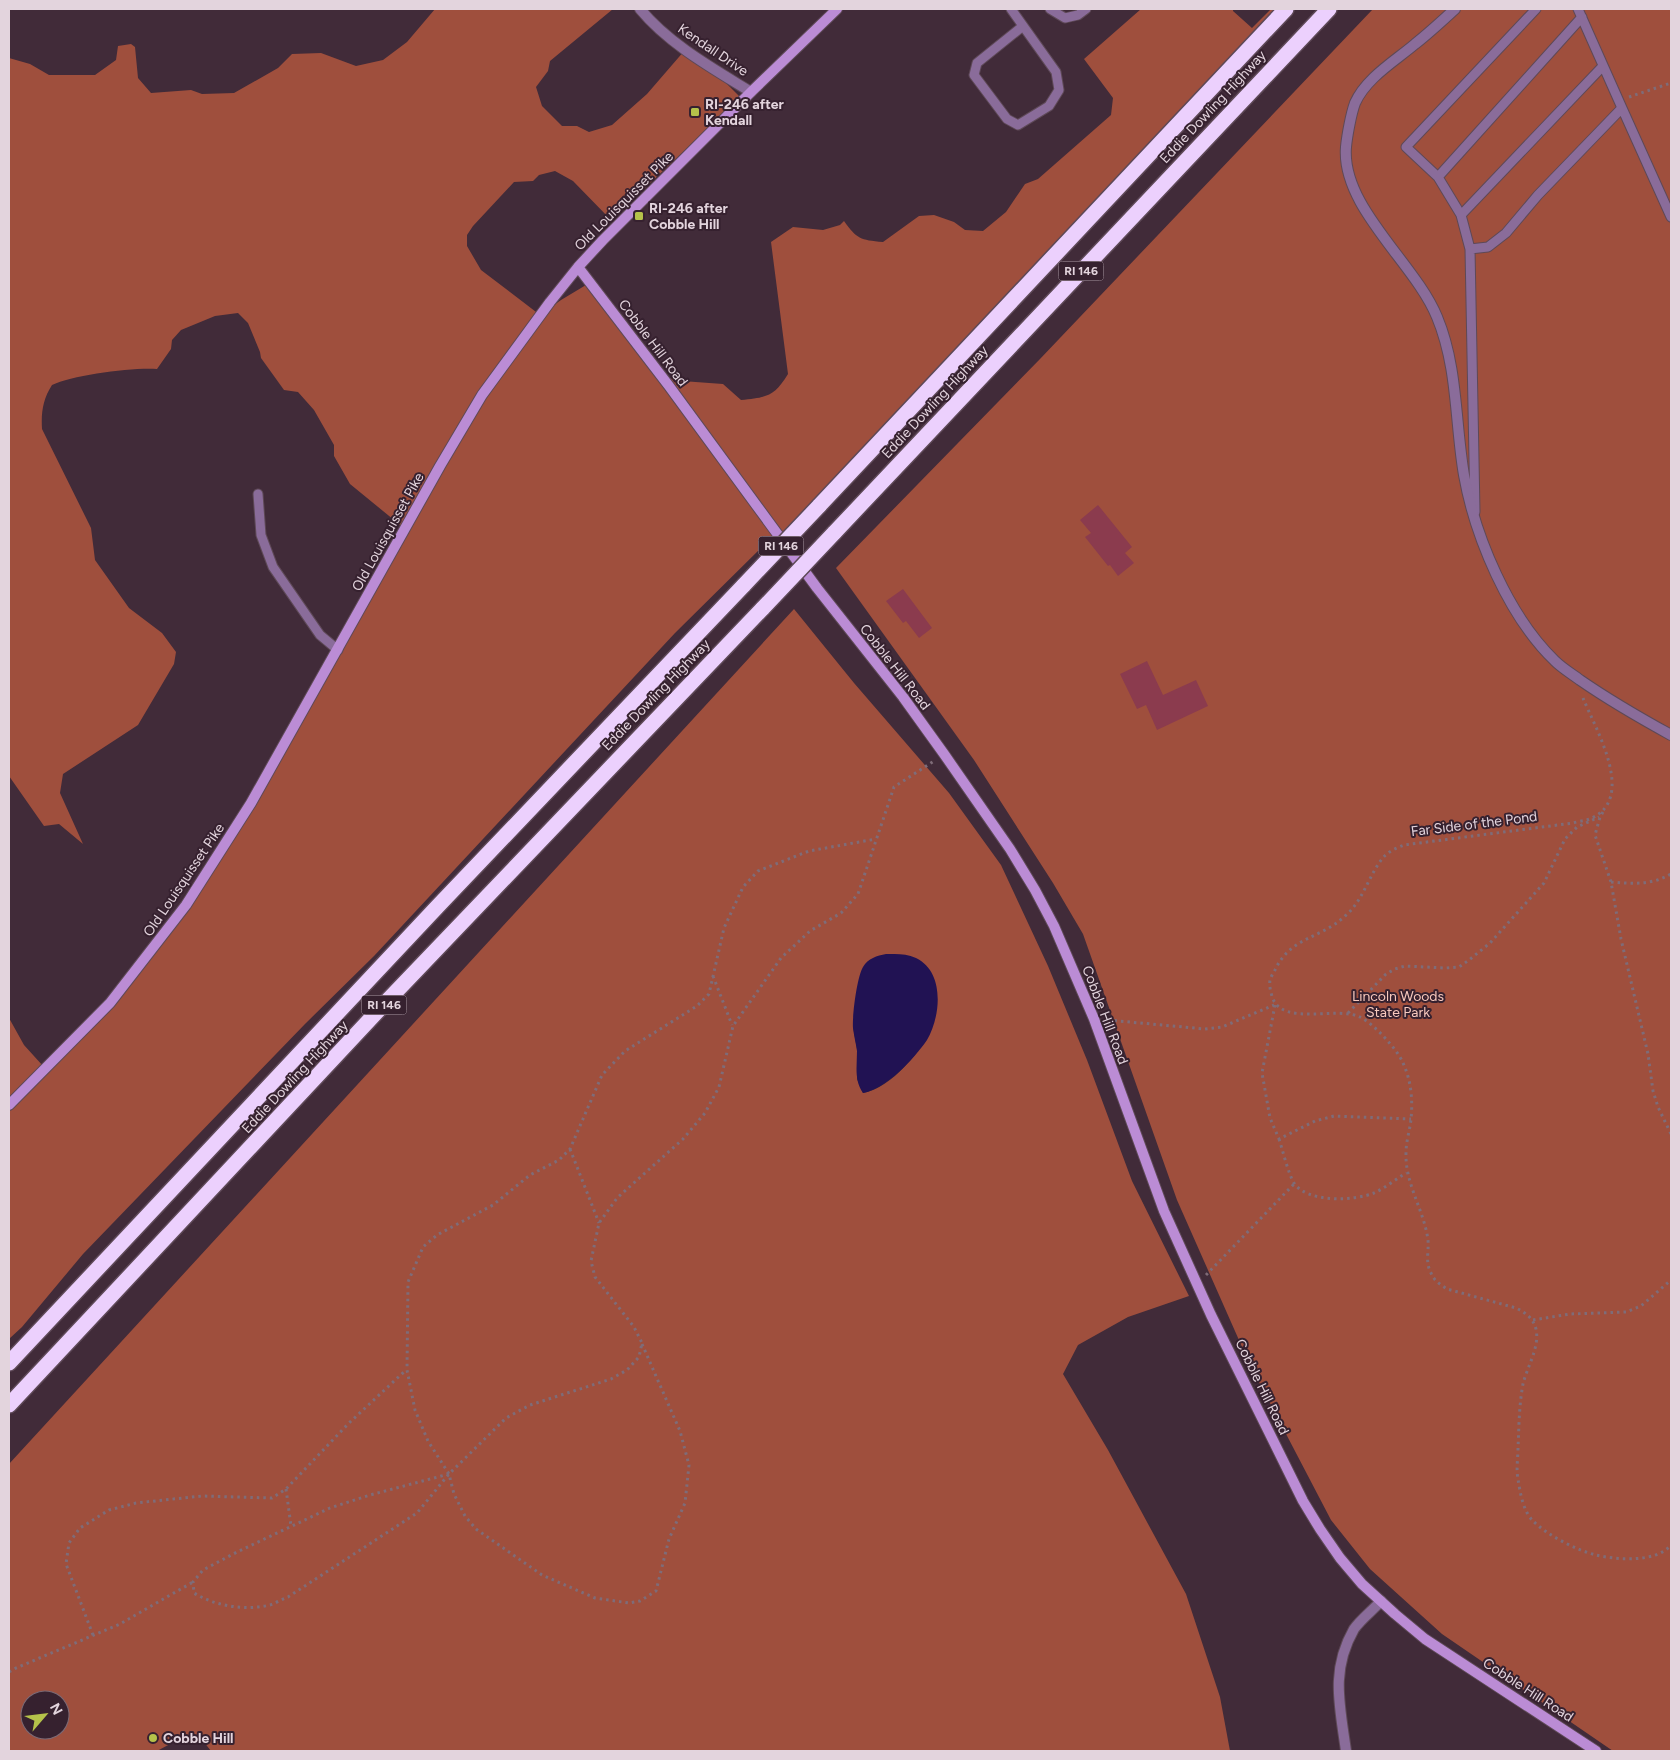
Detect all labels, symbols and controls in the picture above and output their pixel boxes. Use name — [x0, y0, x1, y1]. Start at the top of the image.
street label: Kendall Drive — [675, 20, 752, 80]
street label: Eddie Dowling Highway — [1156, 47, 1270, 167]
place label: RI-246 after Kendall — [705, 96, 784, 129]
marker: RI-246 after Kendall — [689, 106, 701, 118]
street label: Old Louisquisset Pike — [571, 148, 677, 254]
place label: RI-246 after Cobble Hill — [649, 200, 728, 233]
marker: RI-246 after Cobble Hill — [633, 210, 645, 222]
road number: RI 146 — [1058, 262, 1104, 280]
street label: Cobble Hill Road — [615, 296, 691, 390]
street label: Eddie Dowling Highway — [878, 342, 992, 462]
street label: Old Louisquisset Pike — [348, 469, 428, 594]
road number: RI 146 — [758, 536, 804, 556]
street label: Cobble Hill Road — [856, 621, 934, 713]
street label: Eddie Dowling Highway — [598, 635, 714, 754]
street label: Far Side of the Pond — [1410, 808, 1538, 840]
street label: Old Louisquisset Pike — [140, 820, 228, 940]
street label: Cobble Hill Road — [1078, 963, 1132, 1067]
park label: Lincoln Woods State Park — [1352, 988, 1444, 1021]
road number: RI 146 — [362, 996, 406, 1014]
street label: Eddie Dowling Highway — [238, 1017, 352, 1137]
street label: Cobble Hill Road — [1231, 1336, 1293, 1438]
street label: Cobble Hill Road — [1480, 1654, 1576, 1726]
north arrow — [20, 1690, 70, 1740]
text: N — [46, 1700, 66, 1718]
place label: Cobble Hill — [163, 1730, 234, 1747]
marker: Cobble Hill — [147, 1732, 159, 1744]

